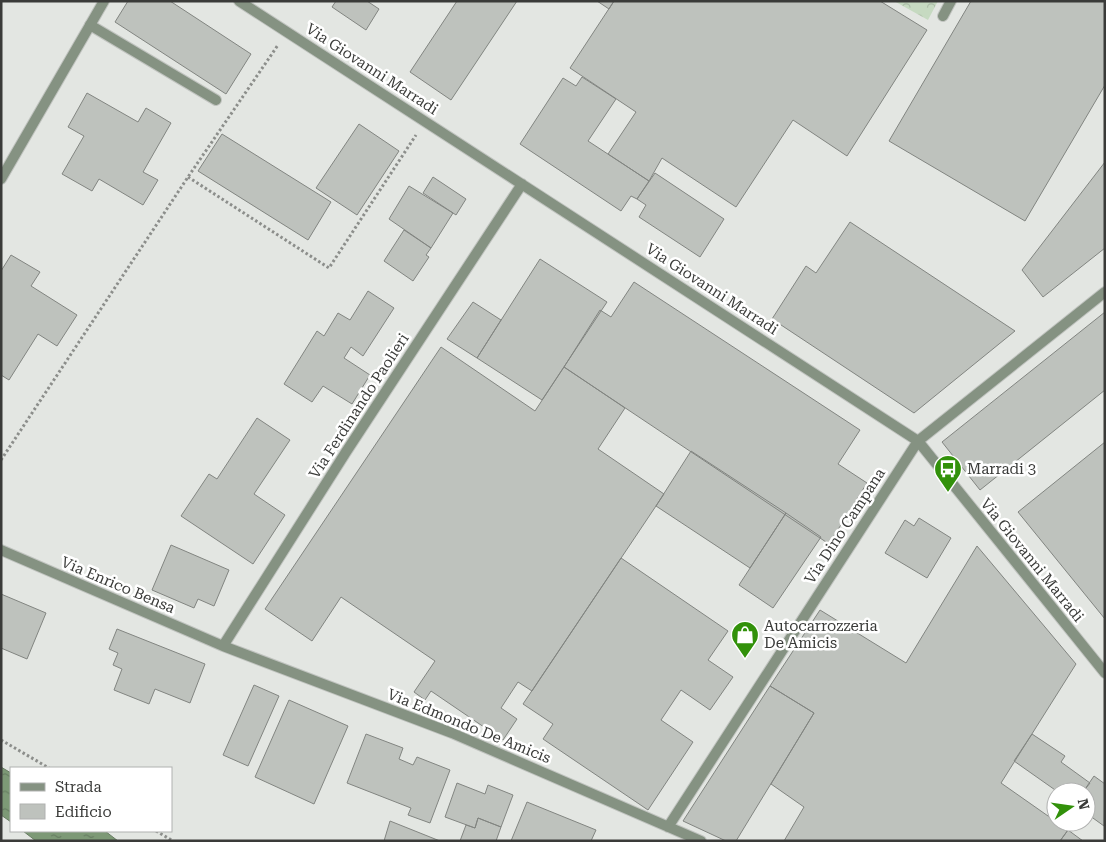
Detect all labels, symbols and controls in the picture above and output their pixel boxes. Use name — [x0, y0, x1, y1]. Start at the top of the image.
street label: Via Giovanni Marradi — [303, 20, 442, 119]
street label: Via Giovanni Marradi — [643, 240, 782, 339]
street label: Via Ferdinando Paolieri — [305, 330, 413, 482]
bus stop icon: Marradi 3 — [933, 454, 963, 493]
place label: Marradi 3 — [967, 460, 1036, 478]
street label: Via Dino Campana — [801, 465, 889, 587]
street label: Via Giovanni Marradi — [977, 495, 1088, 626]
street label: Via Enrico Bensa — [58, 553, 178, 617]
place label: Autocarrozzeria De Amicis — [764, 617, 878, 652]
shop icon: Autocarrozzeria De Amicis — [730, 620, 760, 659]
street label: Via Edmondo De Amicis — [385, 685, 553, 767]
legend — [10, 767, 172, 832]
text: Strada — [55, 778, 102, 796]
north arrow — [1046, 782, 1096, 832]
text: N — [1075, 797, 1093, 811]
text: Edificio — [55, 803, 112, 821]

